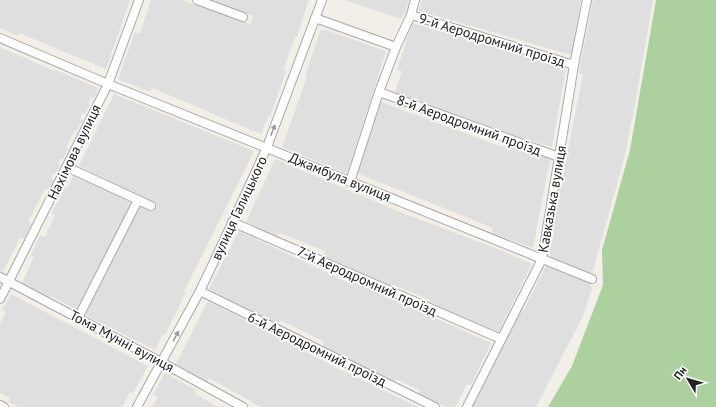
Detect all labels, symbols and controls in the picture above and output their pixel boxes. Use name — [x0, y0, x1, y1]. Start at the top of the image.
street label: 9-й Аеродромний проїзд — [417, 9, 568, 71]
street label: 8-й Аеродромний проїзд — [394, 91, 544, 160]
street label: Нахімова вулиця — [43, 101, 105, 203]
one-way arrow — [271, 124, 277, 136]
street label: Кавказька вулиця — [534, 144, 570, 254]
street label: Джамбула вулиця — [286, 148, 394, 206]
street label: вулиця Галицького — [207, 153, 271, 263]
street label: 7-й Аеродромний проїзд — [294, 242, 440, 320]
street label: Тома Мунні вулиця — [67, 306, 177, 376]
street label: 6-й Аеродромний проїзд — [245, 308, 390, 391]
one-way arrow — [172, 330, 179, 342]
north arrow — [668, 359, 708, 399]
text: Пн — [671, 363, 690, 382]

